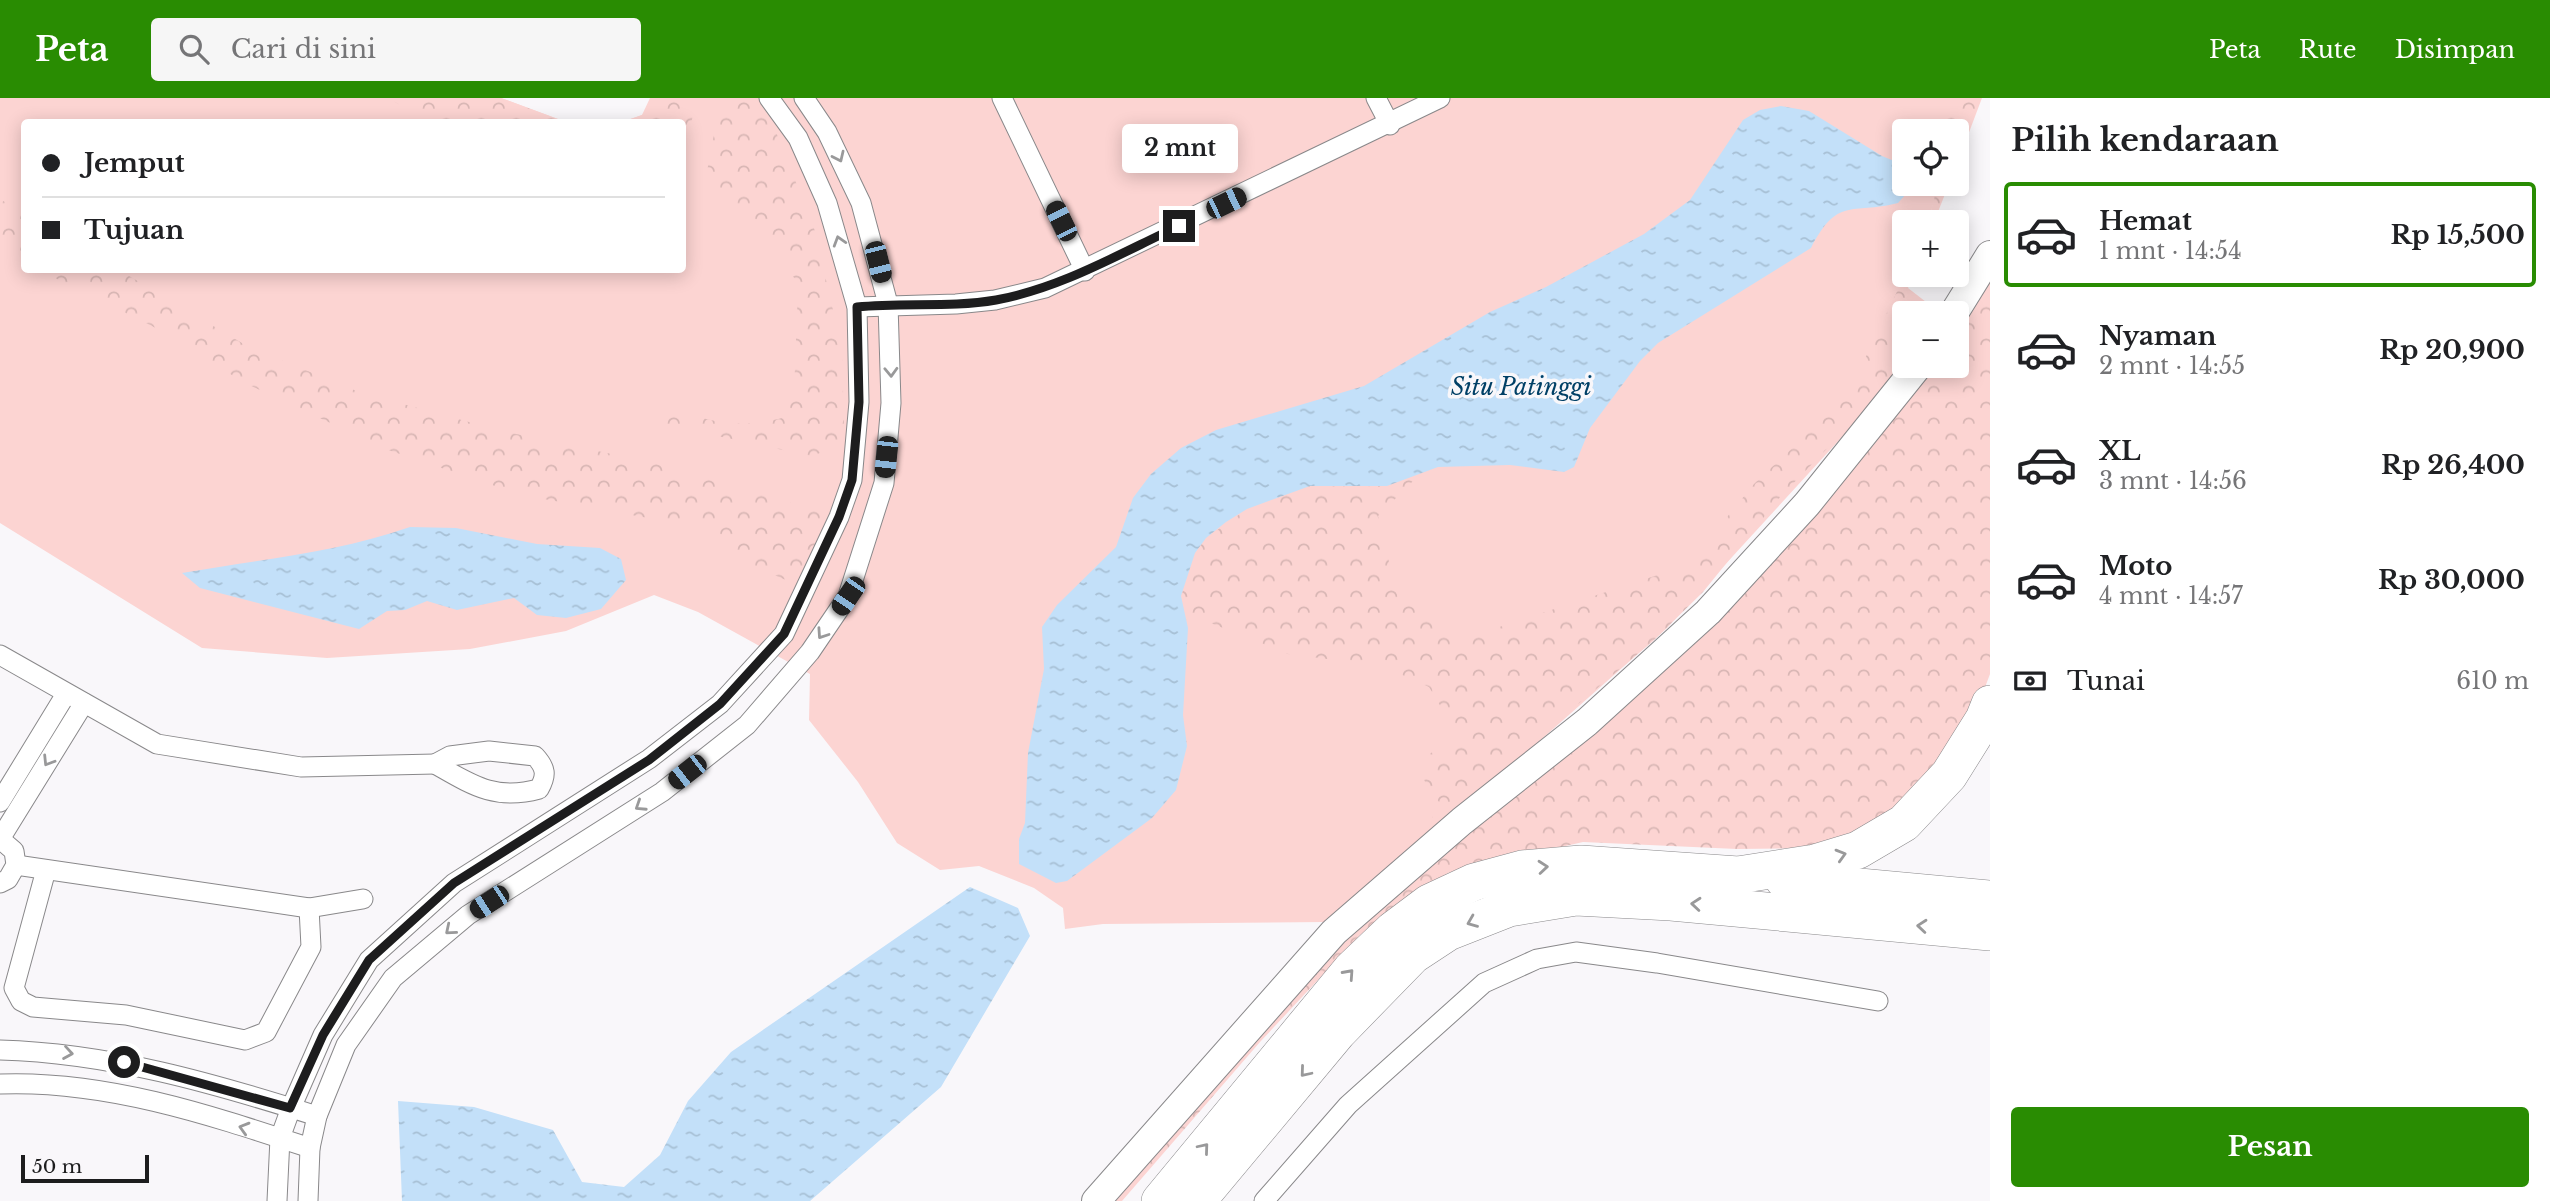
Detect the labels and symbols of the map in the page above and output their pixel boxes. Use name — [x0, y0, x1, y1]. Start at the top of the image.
callout: 2 mnt — [1121, 124, 1237, 174]
one-way arrow — [831, 150, 845, 162]
car — [1203, 184, 1250, 222]
car — [1043, 198, 1080, 244]
route end — [1163, 210, 1195, 242]
one-way arrow — [832, 235, 847, 247]
car — [863, 239, 894, 285]
one-way arrow — [883, 367, 898, 378]
water label: Situ Patinggi — [1451, 373, 1591, 401]
car — [874, 435, 899, 479]
car — [828, 573, 869, 619]
one-way arrow — [818, 626, 830, 639]
car — [664, 751, 711, 793]
one-way arrow — [43, 754, 56, 767]
one-way arrow — [635, 797, 648, 810]
one-way arrow — [1835, 849, 1847, 863]
one-way arrow — [1538, 860, 1549, 875]
car — [466, 882, 513, 922]
one-way arrow — [1690, 897, 1701, 912]
one-way arrow — [1467, 914, 1479, 928]
one-way arrow — [1916, 918, 1928, 933]
one-way arrow — [445, 922, 458, 934]
one-way arrow — [1341, 969, 1353, 982]
one-way arrow — [62, 1046, 74, 1061]
route start — [108, 1046, 140, 1078]
one-way arrow — [1300, 1065, 1313, 1077]
one-way arrow — [239, 1121, 251, 1136]
one-way arrow — [1195, 1144, 1208, 1156]
scale bar — [21, 1152, 149, 1184]

